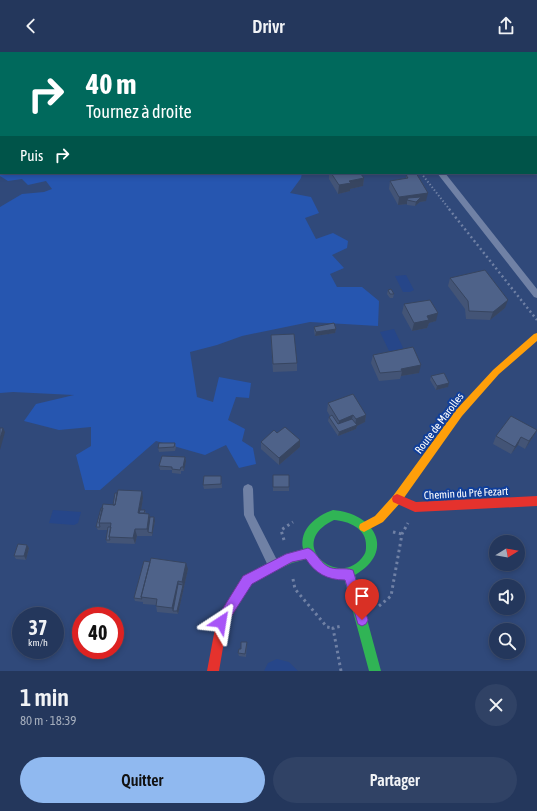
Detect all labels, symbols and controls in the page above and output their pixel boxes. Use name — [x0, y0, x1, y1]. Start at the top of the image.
icon: back — [20, 15, 42, 37]
icon: share — [495, 15, 517, 37]
text: Drivr — [252, 16, 285, 37]
icon: right — [20, 68, 72, 120]
text: 40 m — [86, 68, 136, 100]
text: Tournez à droite — [86, 101, 192, 122]
icon: right — [51, 144, 73, 166]
text: Puis — [20, 147, 43, 164]
street label: Route de Marolles — [412, 390, 466, 456]
street label: Chemin du Pré Fezart — [424, 485, 508, 501]
north arrow — [489, 535, 525, 571]
map controls — [489, 535, 525, 659]
pin — [345, 579, 379, 620]
button: sound — [489, 579, 525, 615]
icon: arrive — [351, 585, 373, 607]
position arrow — [200, 601, 242, 643]
speed limit sign: 40 — [72, 607, 124, 659]
text: 37 — [29, 616, 47, 639]
button: search — [489, 623, 525, 659]
text: km/h — [28, 637, 48, 648]
text: 1 min — [20, 684, 69, 711]
button: close — [475, 684, 517, 726]
text: 80 m · 18:39 — [20, 713, 76, 728]
button: Quitter — [20, 757, 265, 803]
button: Partager — [273, 757, 517, 803]

